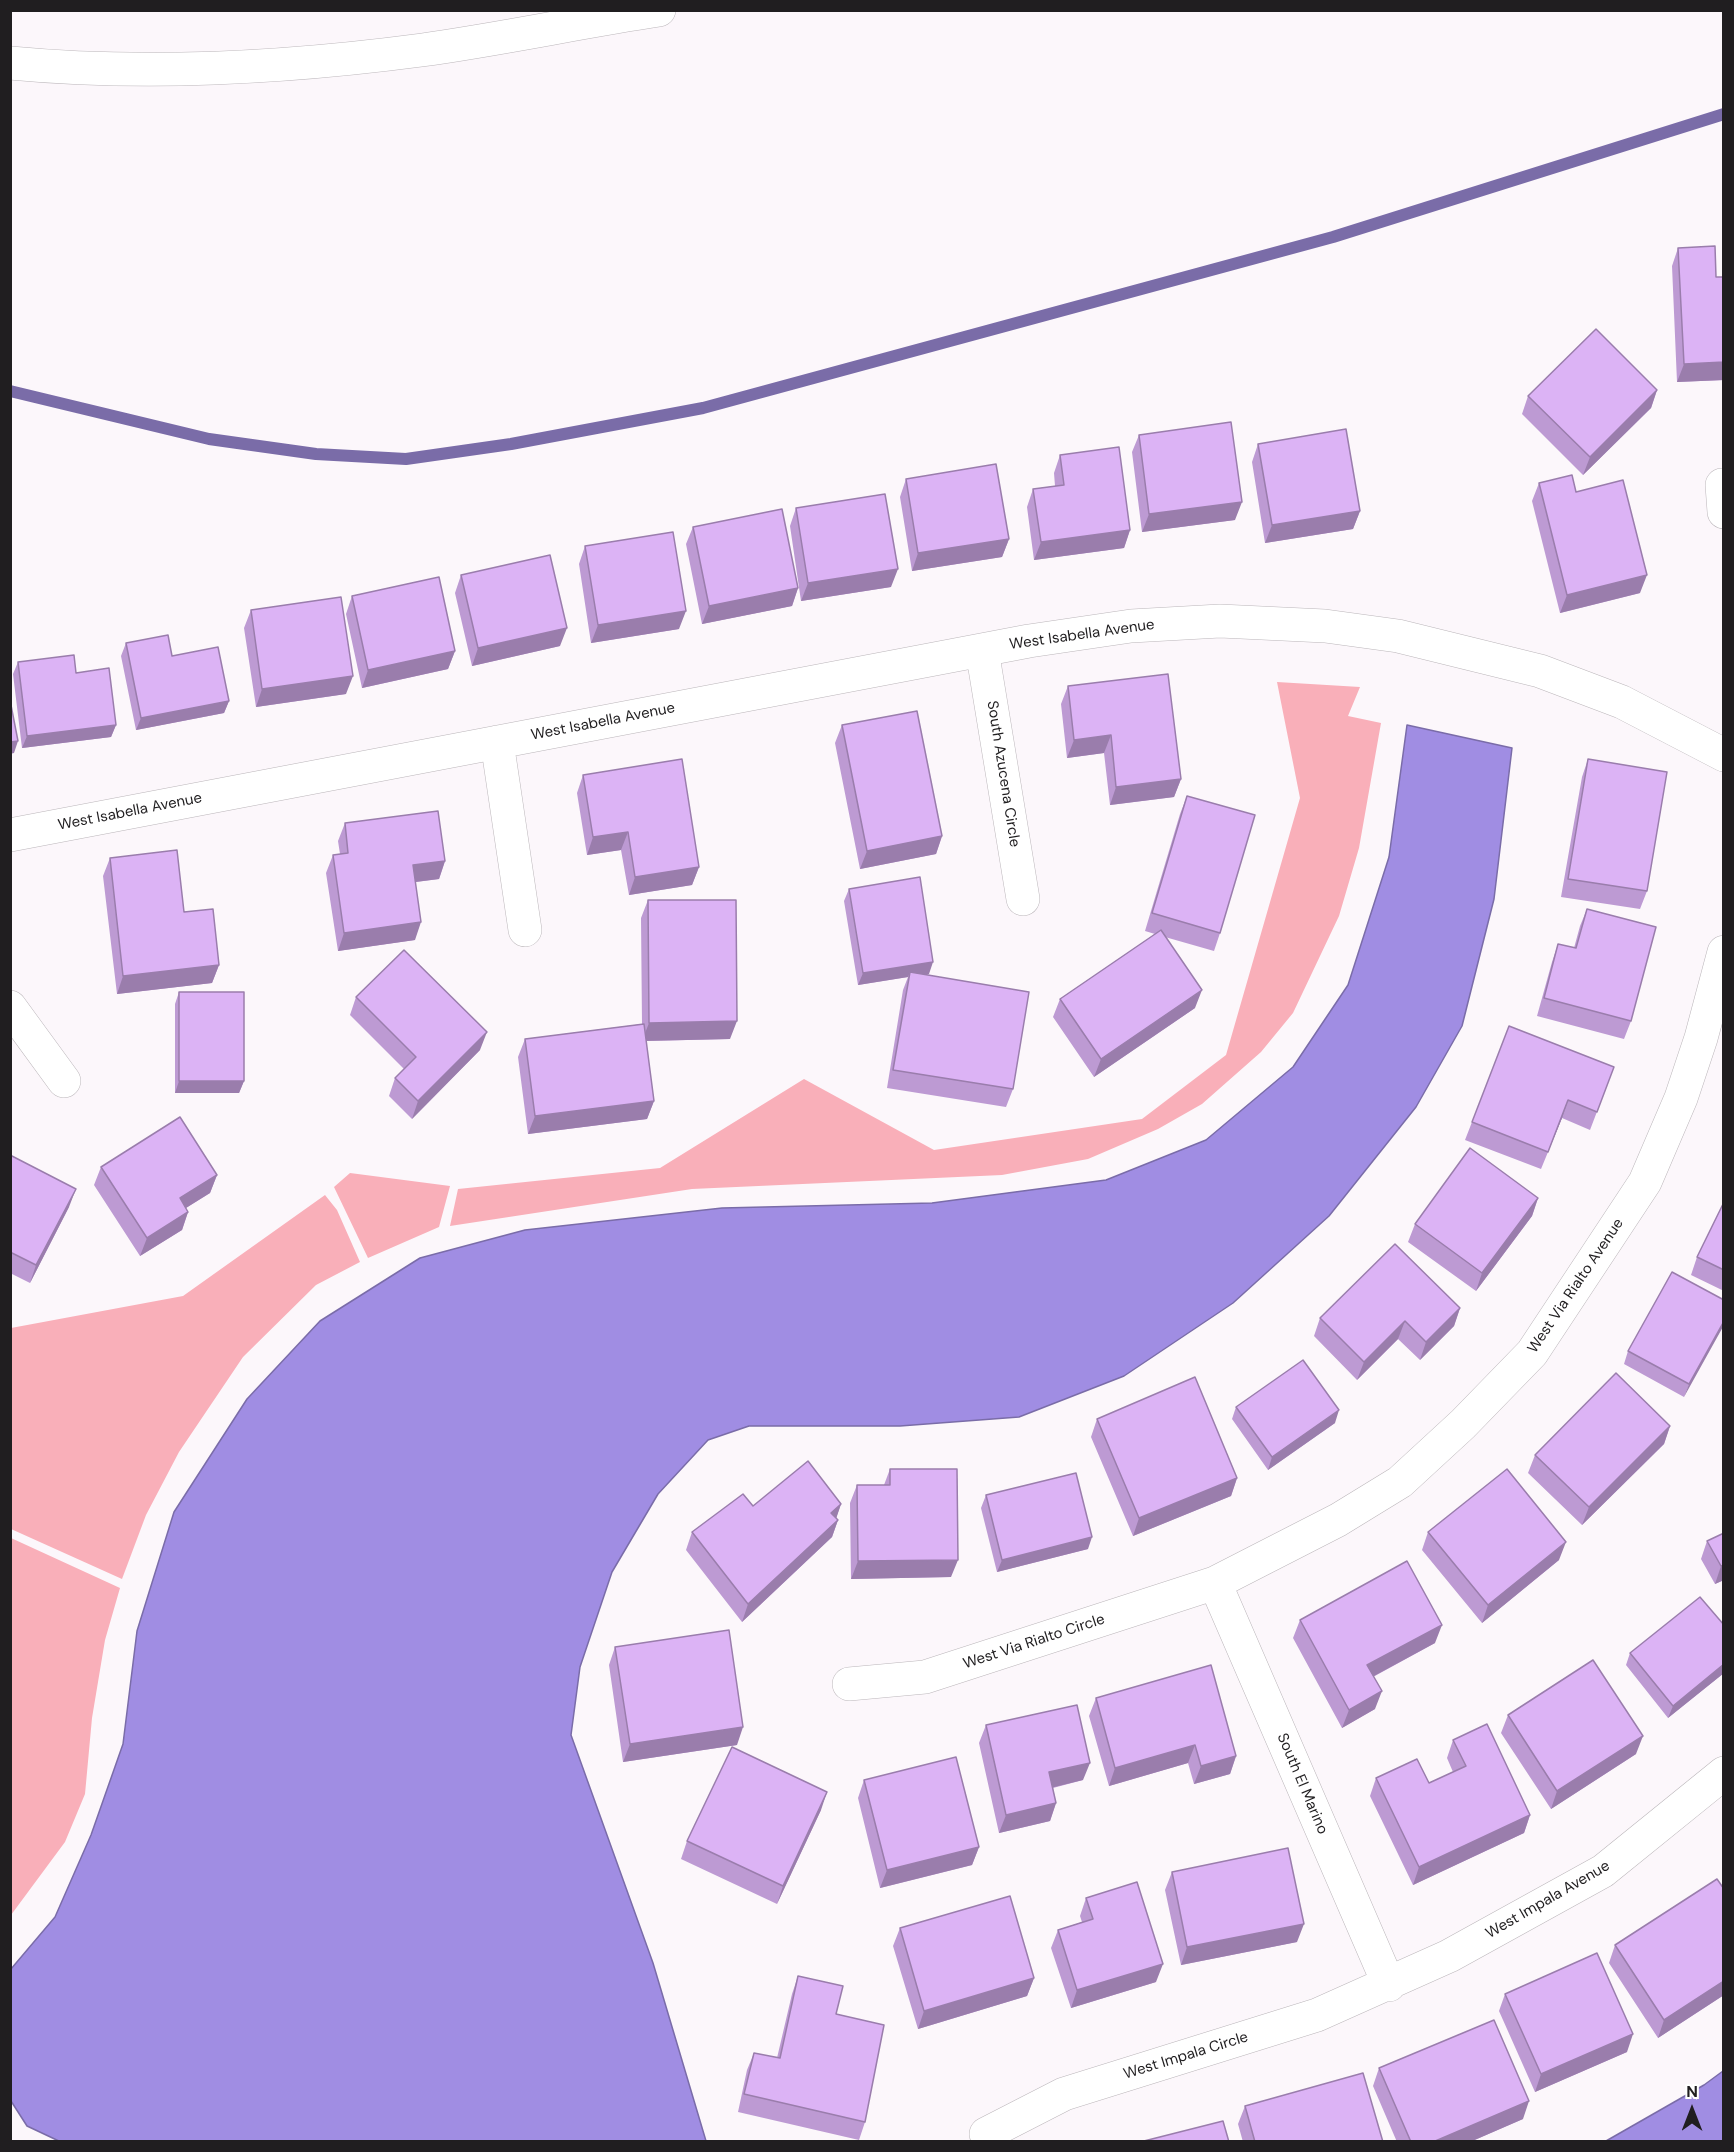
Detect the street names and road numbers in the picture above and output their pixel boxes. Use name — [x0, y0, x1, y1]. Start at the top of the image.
street label: West Isabella Avenue — [1008, 616, 1156, 654]
street label: West Isabella Avenue — [529, 699, 677, 745]
street label: South Azucena Circle — [983, 699, 1023, 849]
street label: West Isabella Avenue — [56, 789, 204, 835]
street label: West Via Rialto Avenue — [1524, 1215, 1628, 1357]
street label: West Via Rialto Circle — [961, 1611, 1107, 1673]
street label: South El Marino — [1273, 1731, 1331, 1837]
street label: West Impala Avenue — [1483, 1857, 1613, 1943]
street label: West Impala Circle — [1122, 2028, 1250, 2084]

